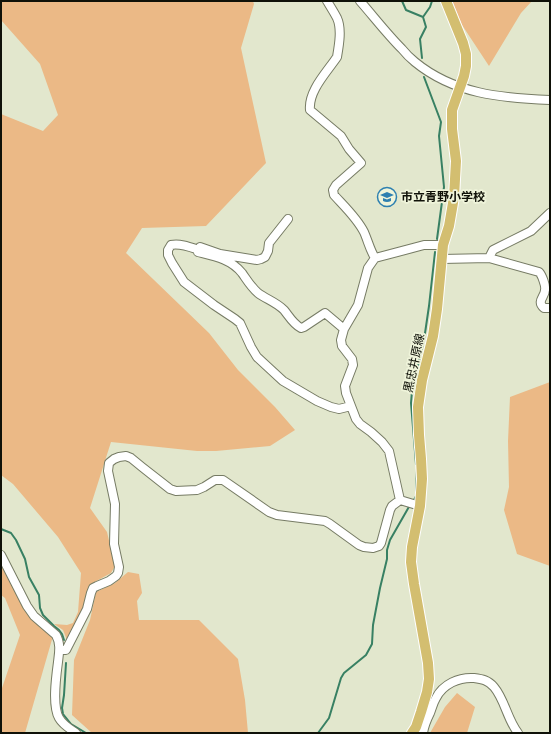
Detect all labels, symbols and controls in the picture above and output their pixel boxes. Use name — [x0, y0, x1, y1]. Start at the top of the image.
school or university icon: 市立青野小学校 — [376, 186, 398, 208]
place label: 市立青野小学校 — [401, 190, 485, 204]
street label: 黒忠井原線 — [401, 332, 427, 394]

